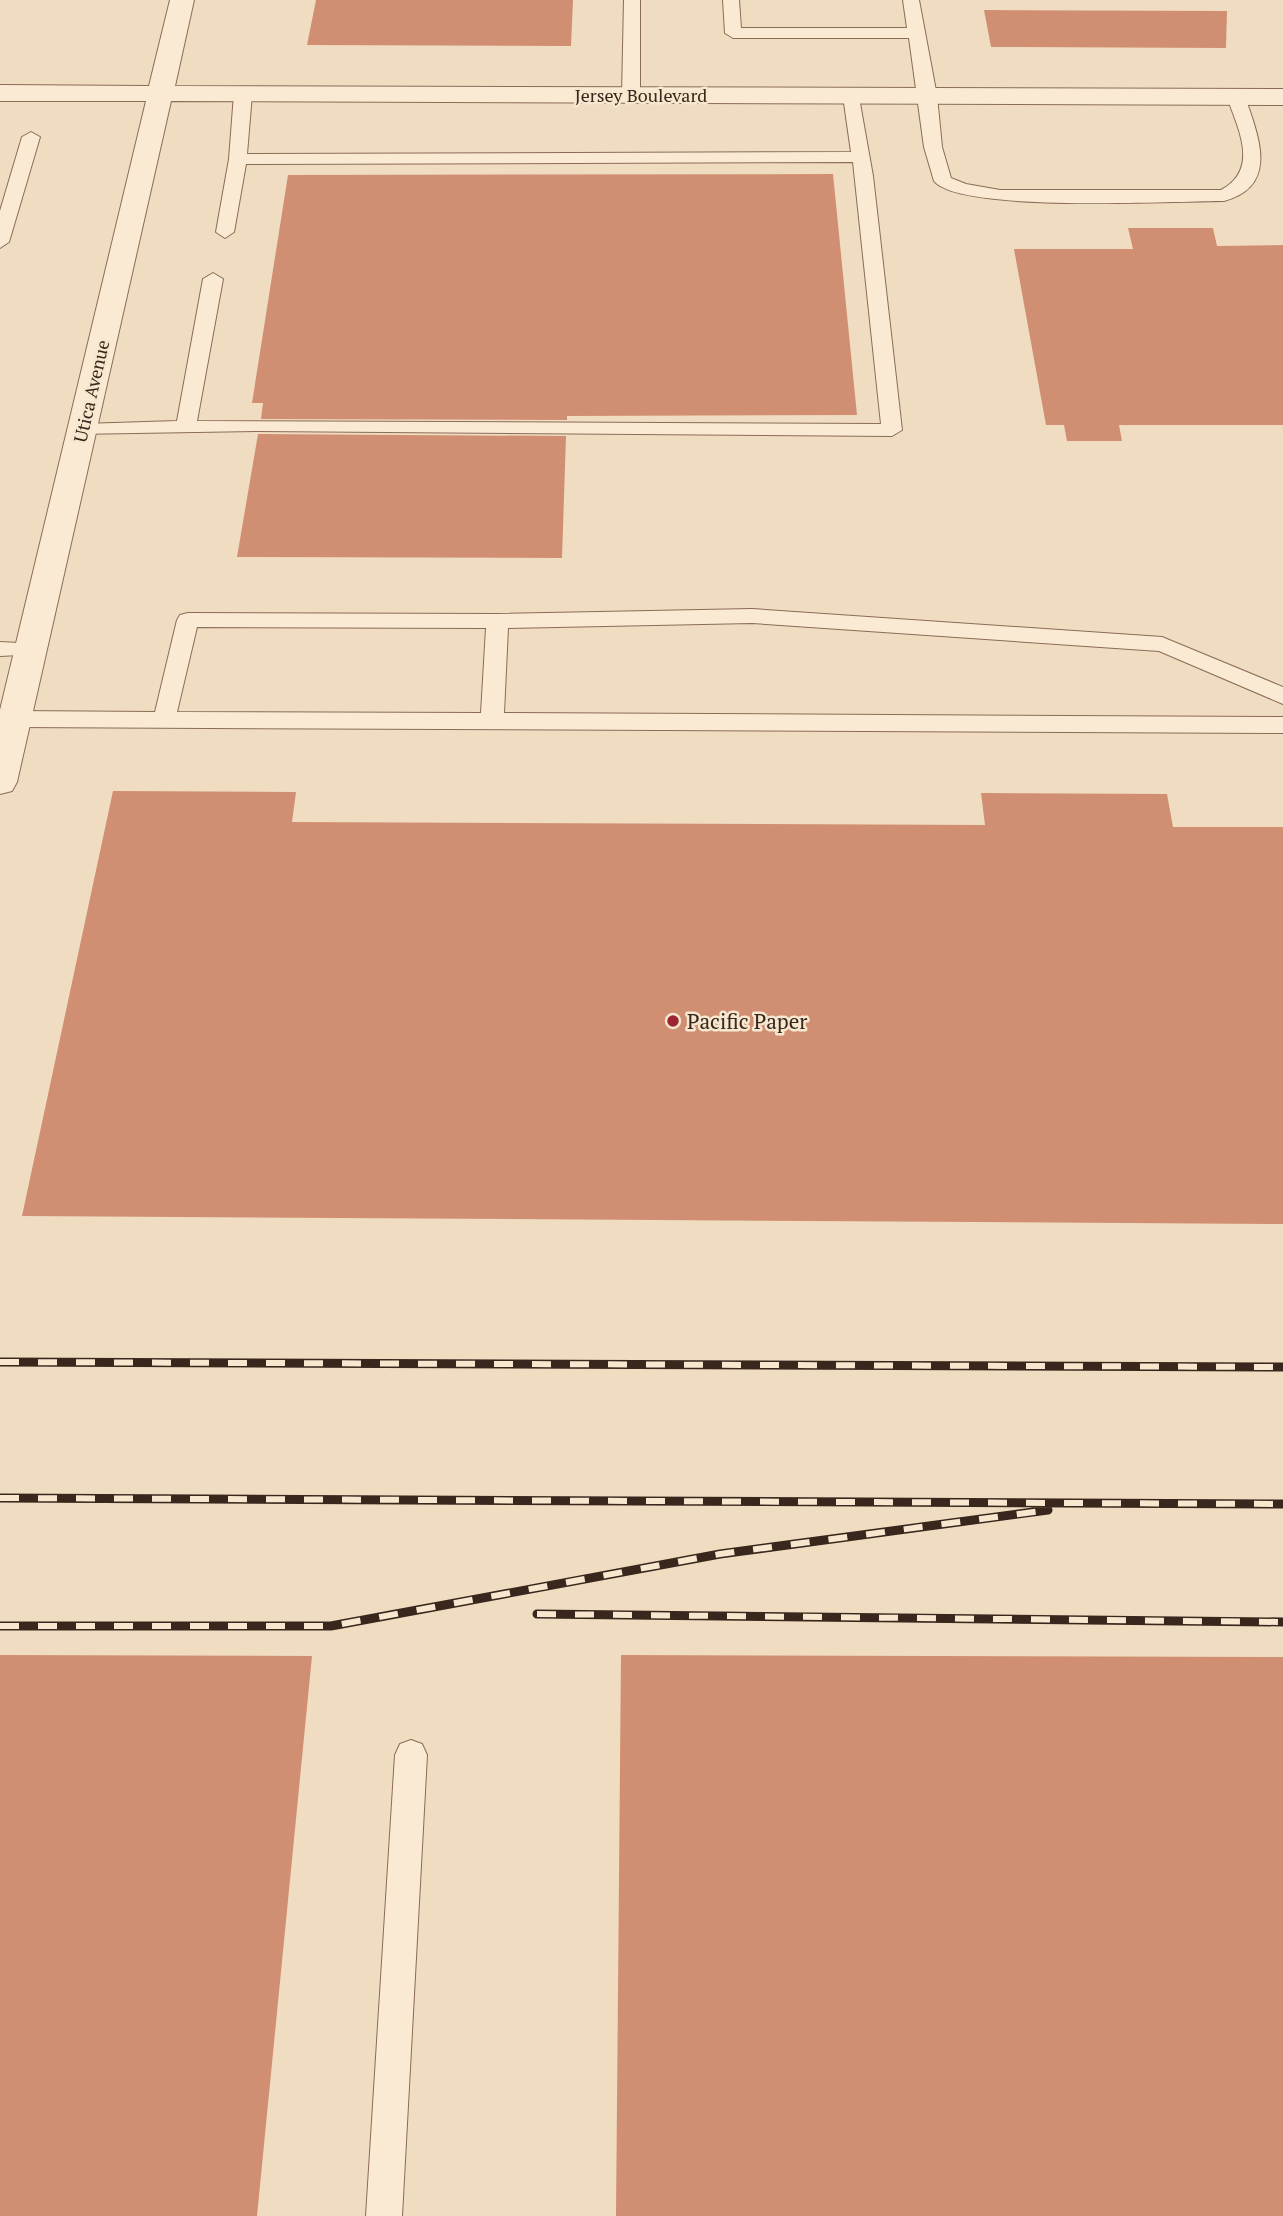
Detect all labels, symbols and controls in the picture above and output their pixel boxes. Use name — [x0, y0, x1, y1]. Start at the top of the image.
street label: Jersey Boulevard — [575, 83, 707, 107]
street label: Utica Avenue — [68, 337, 114, 445]
place label: Pacific Paper — [687, 1007, 807, 1035]
marker: Pacific Paper — [665, 1013, 681, 1029]

